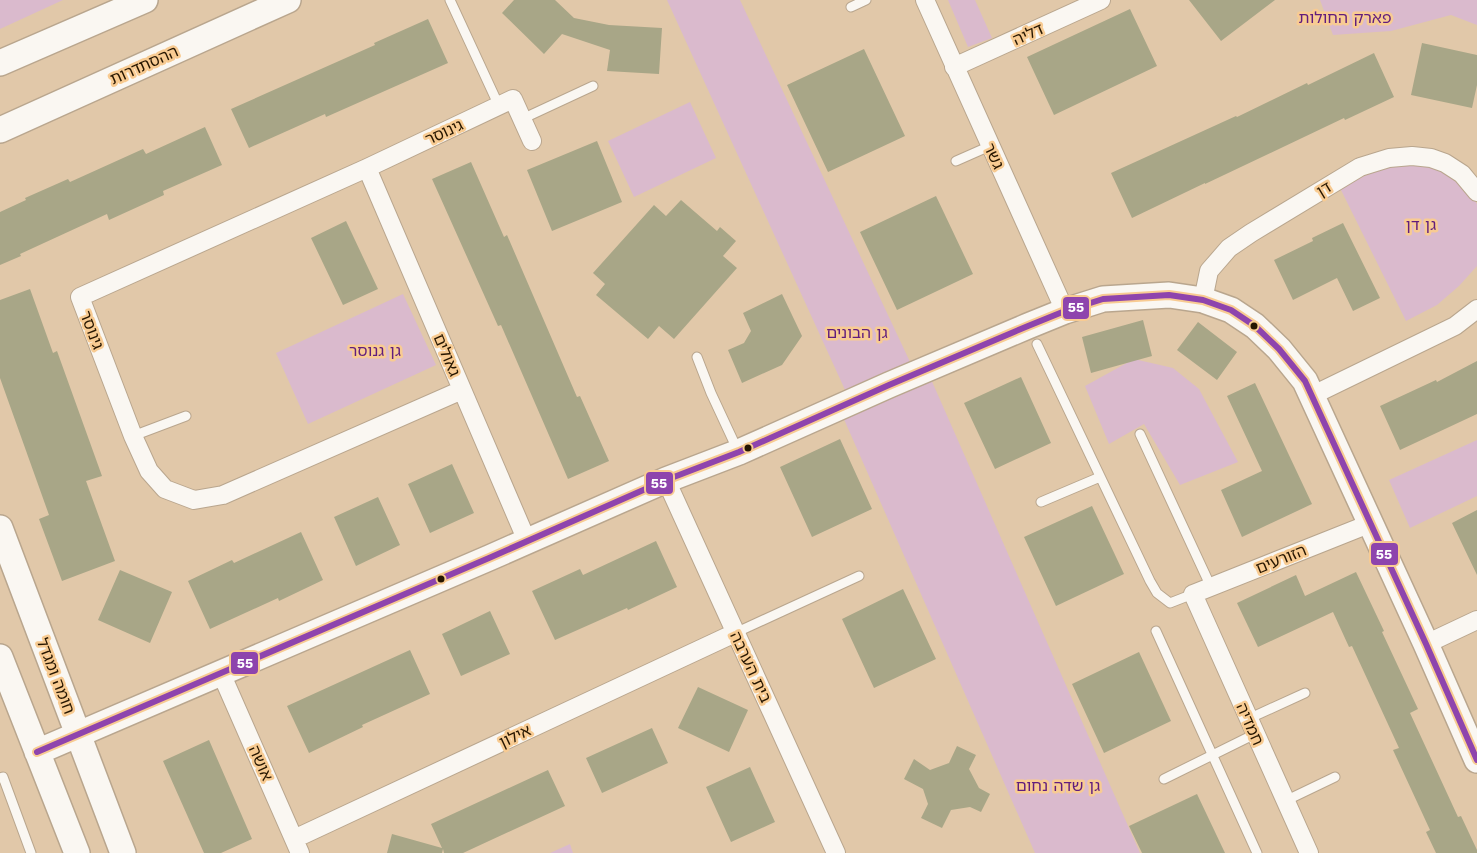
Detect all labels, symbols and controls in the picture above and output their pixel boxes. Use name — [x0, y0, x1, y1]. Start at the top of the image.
park label: פארק החולות — [1298, 8, 1392, 27]
street label: דליה — [1010, 19, 1047, 49]
street label: ההסתדרות — [107, 42, 181, 88]
street label: גינוסר — [422, 115, 466, 149]
street label: גשר — [980, 140, 1008, 172]
street label: דן — [1313, 177, 1335, 201]
park label: גן דן — [1406, 215, 1436, 234]
line badge: 55 — [1062, 296, 1090, 320]
text: 55 — [1068, 299, 1084, 315]
street label: גינוסר — [76, 308, 108, 352]
unlabelled marker — [1249, 321, 1259, 331]
park label: גן הבונים — [826, 323, 888, 342]
street label: גאולים — [430, 331, 464, 379]
park label: גן גנוסר — [349, 341, 401, 360]
unlabelled marker — [743, 443, 753, 453]
line badge: 55 — [645, 471, 674, 495]
text: 55 — [651, 475, 667, 491]
street label: הזורעים — [1253, 540, 1309, 578]
line badge: 55 — [1370, 542, 1399, 566]
text: 55 — [1376, 546, 1392, 562]
unlabelled marker — [436, 574, 446, 584]
street label: בית הערבה — [726, 628, 776, 706]
street label: חומה ומגדל — [33, 635, 79, 717]
line badge: 55 — [230, 651, 259, 675]
text: 55 — [237, 655, 253, 671]
street label: חמדיה — [1232, 700, 1268, 748]
street label: אילון — [496, 720, 534, 752]
street label: אושה — [245, 742, 277, 784]
park label: גן שדה נחום — [1016, 776, 1100, 795]

